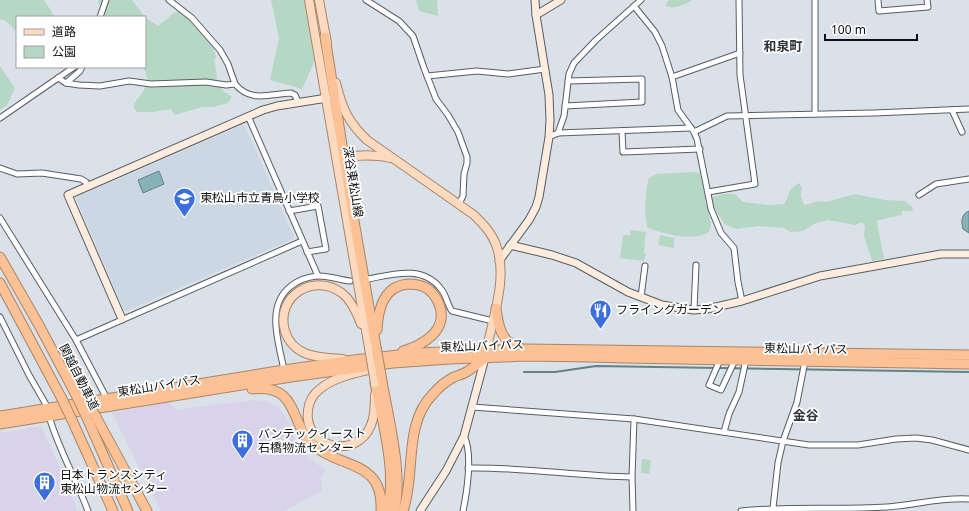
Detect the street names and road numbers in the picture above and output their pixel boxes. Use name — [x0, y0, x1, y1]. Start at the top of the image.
street label: 深谷東松山線 — [339, 145, 368, 219]
street label: 東松山バイパス — [440, 336, 524, 355]
street label: 東松山バイパス — [764, 339, 848, 358]
street label: 関越自動車道 — [56, 341, 103, 413]
street label: 東松山バイパス — [116, 371, 202, 400]

